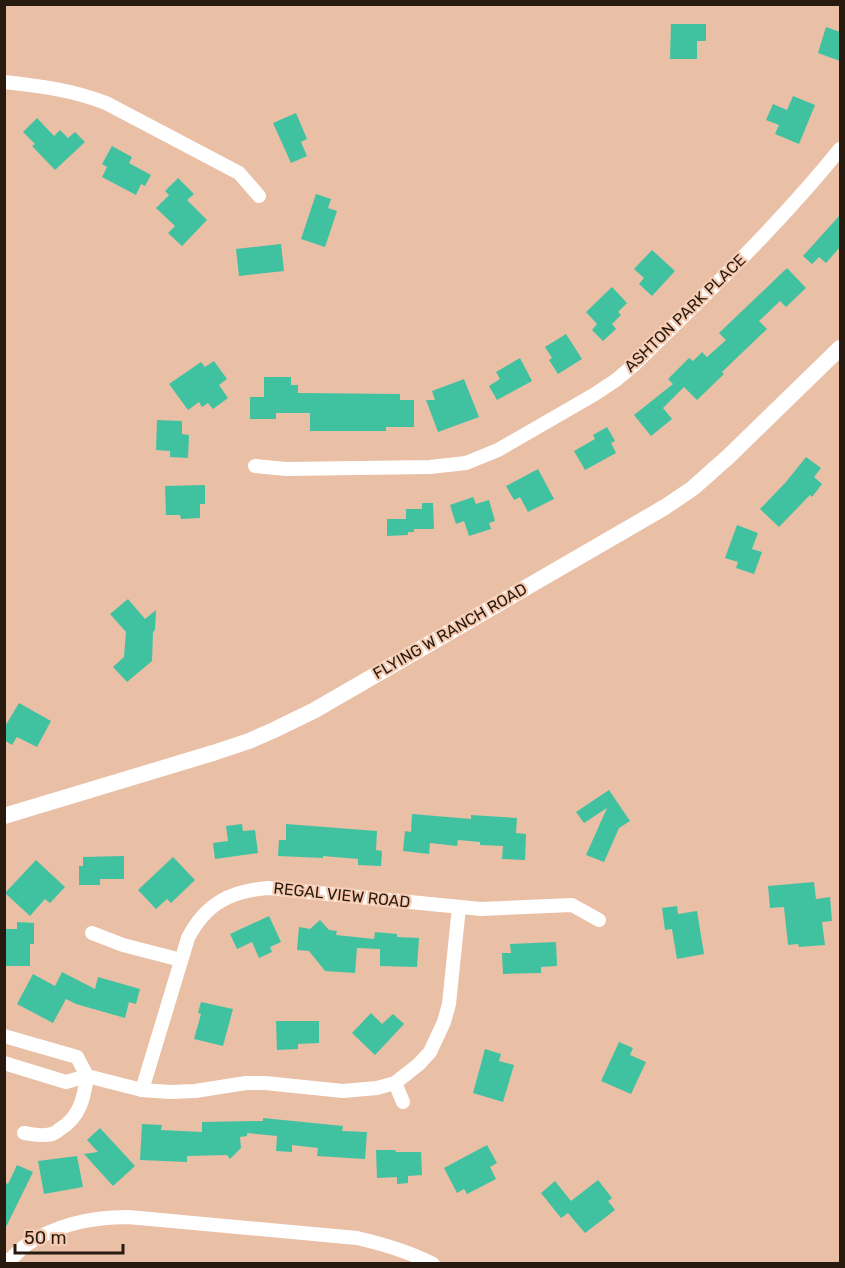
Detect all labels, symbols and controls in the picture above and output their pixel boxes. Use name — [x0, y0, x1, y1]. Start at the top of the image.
street label: ASHTON PARK PLACE — [620, 250, 750, 376]
street label: FLYING W RANCH ROAD — [370, 579, 530, 683]
street label: REGAL VIEW ROAD — [273, 878, 411, 912]
scale bar — [15, 1217, 123, 1255]
text: 50 m — [24, 1227, 67, 1249]

